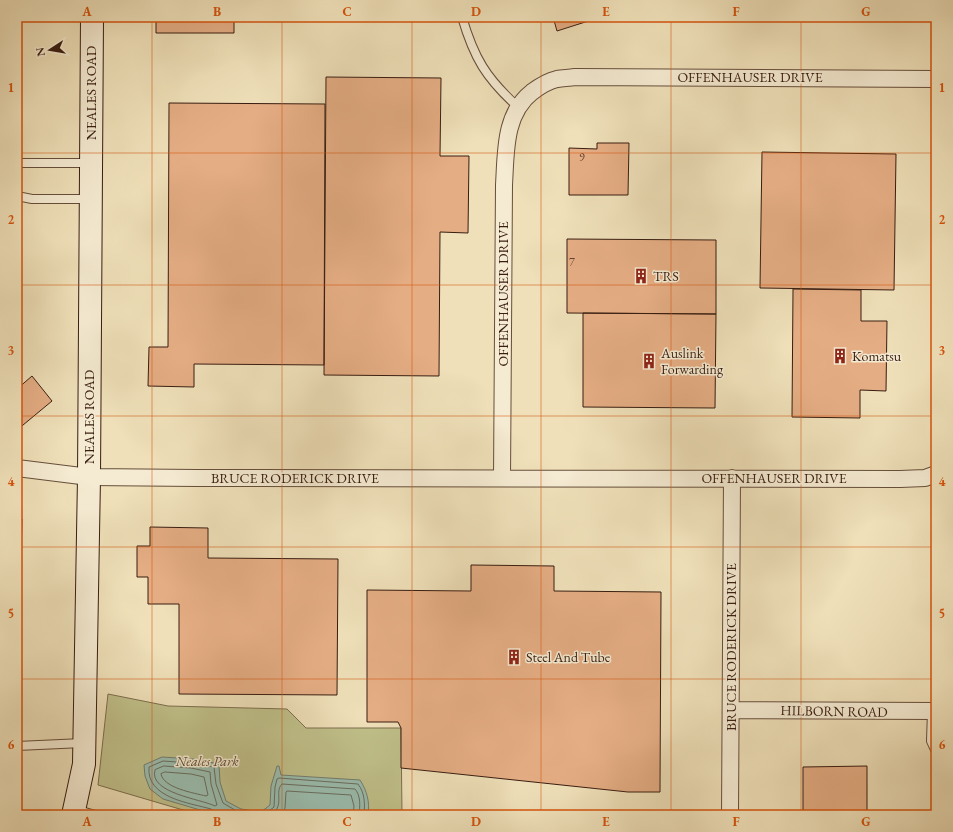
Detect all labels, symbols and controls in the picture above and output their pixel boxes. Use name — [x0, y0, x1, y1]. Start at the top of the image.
text: A — [81, 3, 92, 20]
text: B — [213, 3, 221, 20]
text: C — [342, 3, 352, 20]
text: D — [471, 3, 481, 20]
text: E — [602, 3, 610, 20]
text: F — [732, 3, 740, 20]
text: G — [861, 3, 871, 20]
north arrow — [30, 30, 70, 70]
street label: NEALES ROAD — [82, 45, 100, 140]
text: N — [32, 46, 48, 58]
street label: OFFENHAUSER DRIVE — [677, 68, 823, 86]
text: 1 — [8, 79, 15, 96]
text: 1 — [939, 79, 946, 96]
house number: 9 — [579, 149, 585, 165]
text: 2 — [8, 211, 15, 228]
text: 2 — [939, 211, 946, 228]
street label: OFFENHAUSER DRIVE — [494, 221, 512, 367]
house number: 7 — [569, 254, 575, 270]
building icon: TRS — [632, 267, 650, 285]
place label: TRS — [653, 267, 679, 285]
text: 3 — [8, 342, 15, 359]
text: 3 — [939, 342, 946, 359]
place label: Auslink Forwarding — [660, 344, 724, 378]
building icon: Komatsu — [831, 347, 849, 365]
place label: Komatsu — [852, 347, 902, 365]
building icon: Auslink Forwarding — [640, 352, 658, 370]
street label: NEALES ROAD — [80, 369, 98, 464]
street label: BRUCE RODERICK DRIVE — [211, 469, 379, 487]
street label: OFFENHAUSER DRIVE — [701, 469, 847, 487]
text: 4 — [8, 473, 15, 490]
text: 4 — [939, 473, 946, 490]
street label: BRUCE RODERICK DRIVE — [722, 563, 740, 731]
text: 5 — [8, 605, 14, 622]
text: 5 — [939, 605, 945, 622]
building icon: Steel And Tube — [505, 648, 523, 666]
place label: Steel And Tube — [526, 648, 611, 666]
street label: HILBORN ROAD — [780, 701, 888, 721]
text: 6 — [8, 736, 15, 753]
text: 6 — [939, 736, 946, 753]
park label: Neales Park — [174, 752, 239, 770]
text: A — [81, 813, 92, 830]
text: B — [213, 813, 221, 830]
text: C — [342, 813, 352, 830]
text: D — [471, 813, 481, 830]
text: E — [602, 813, 610, 830]
text: F — [732, 813, 740, 830]
text: G — [861, 813, 871, 830]

